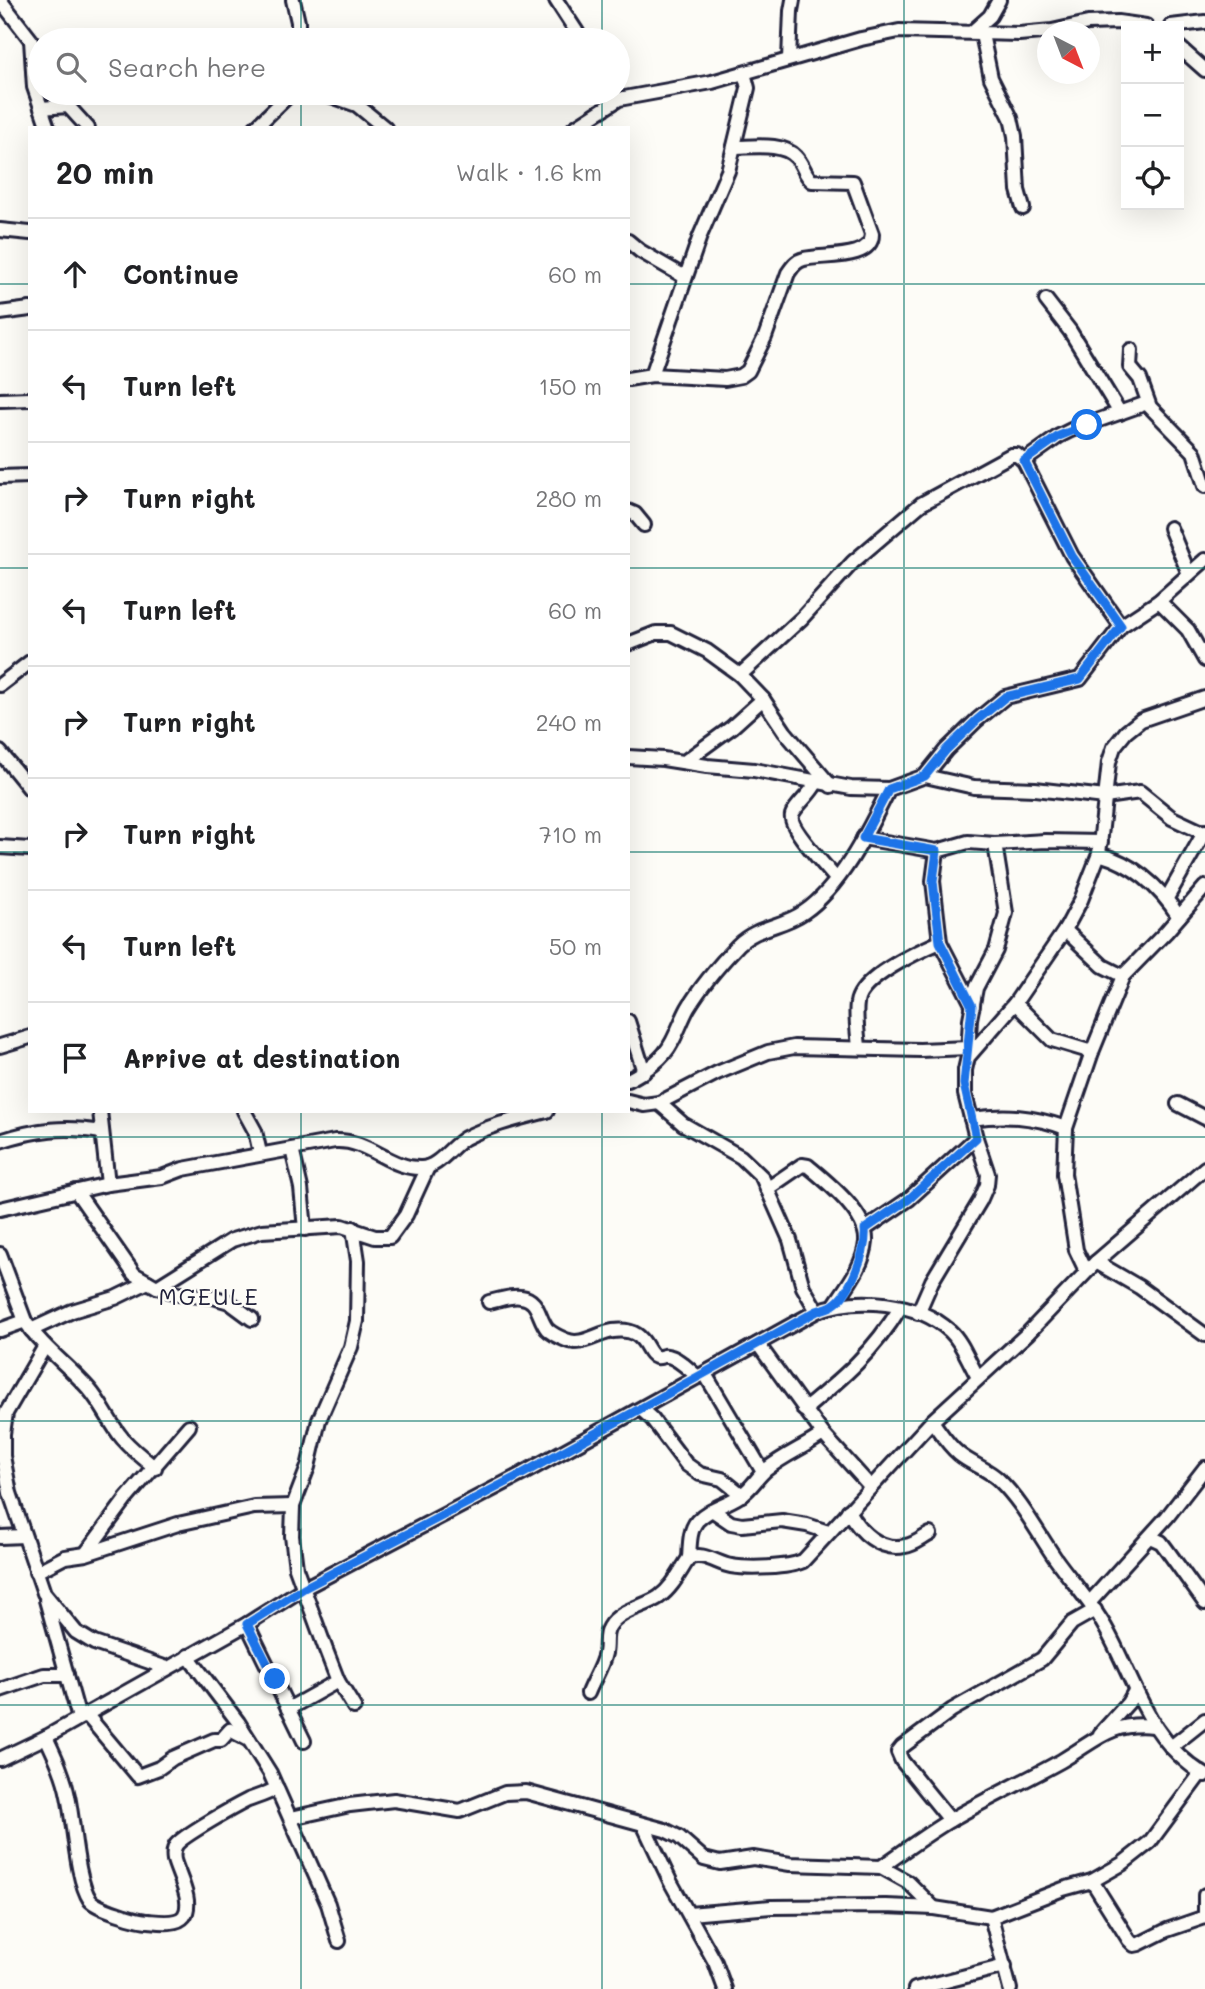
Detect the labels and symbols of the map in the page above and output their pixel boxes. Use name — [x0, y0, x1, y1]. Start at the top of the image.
north arrow — [1037, 21, 1100, 84]
route start — [1071, 409, 1102, 440]
district label: MGEULE — [158, 1281, 260, 1311]
route end — [259, 1663, 290, 1694]

